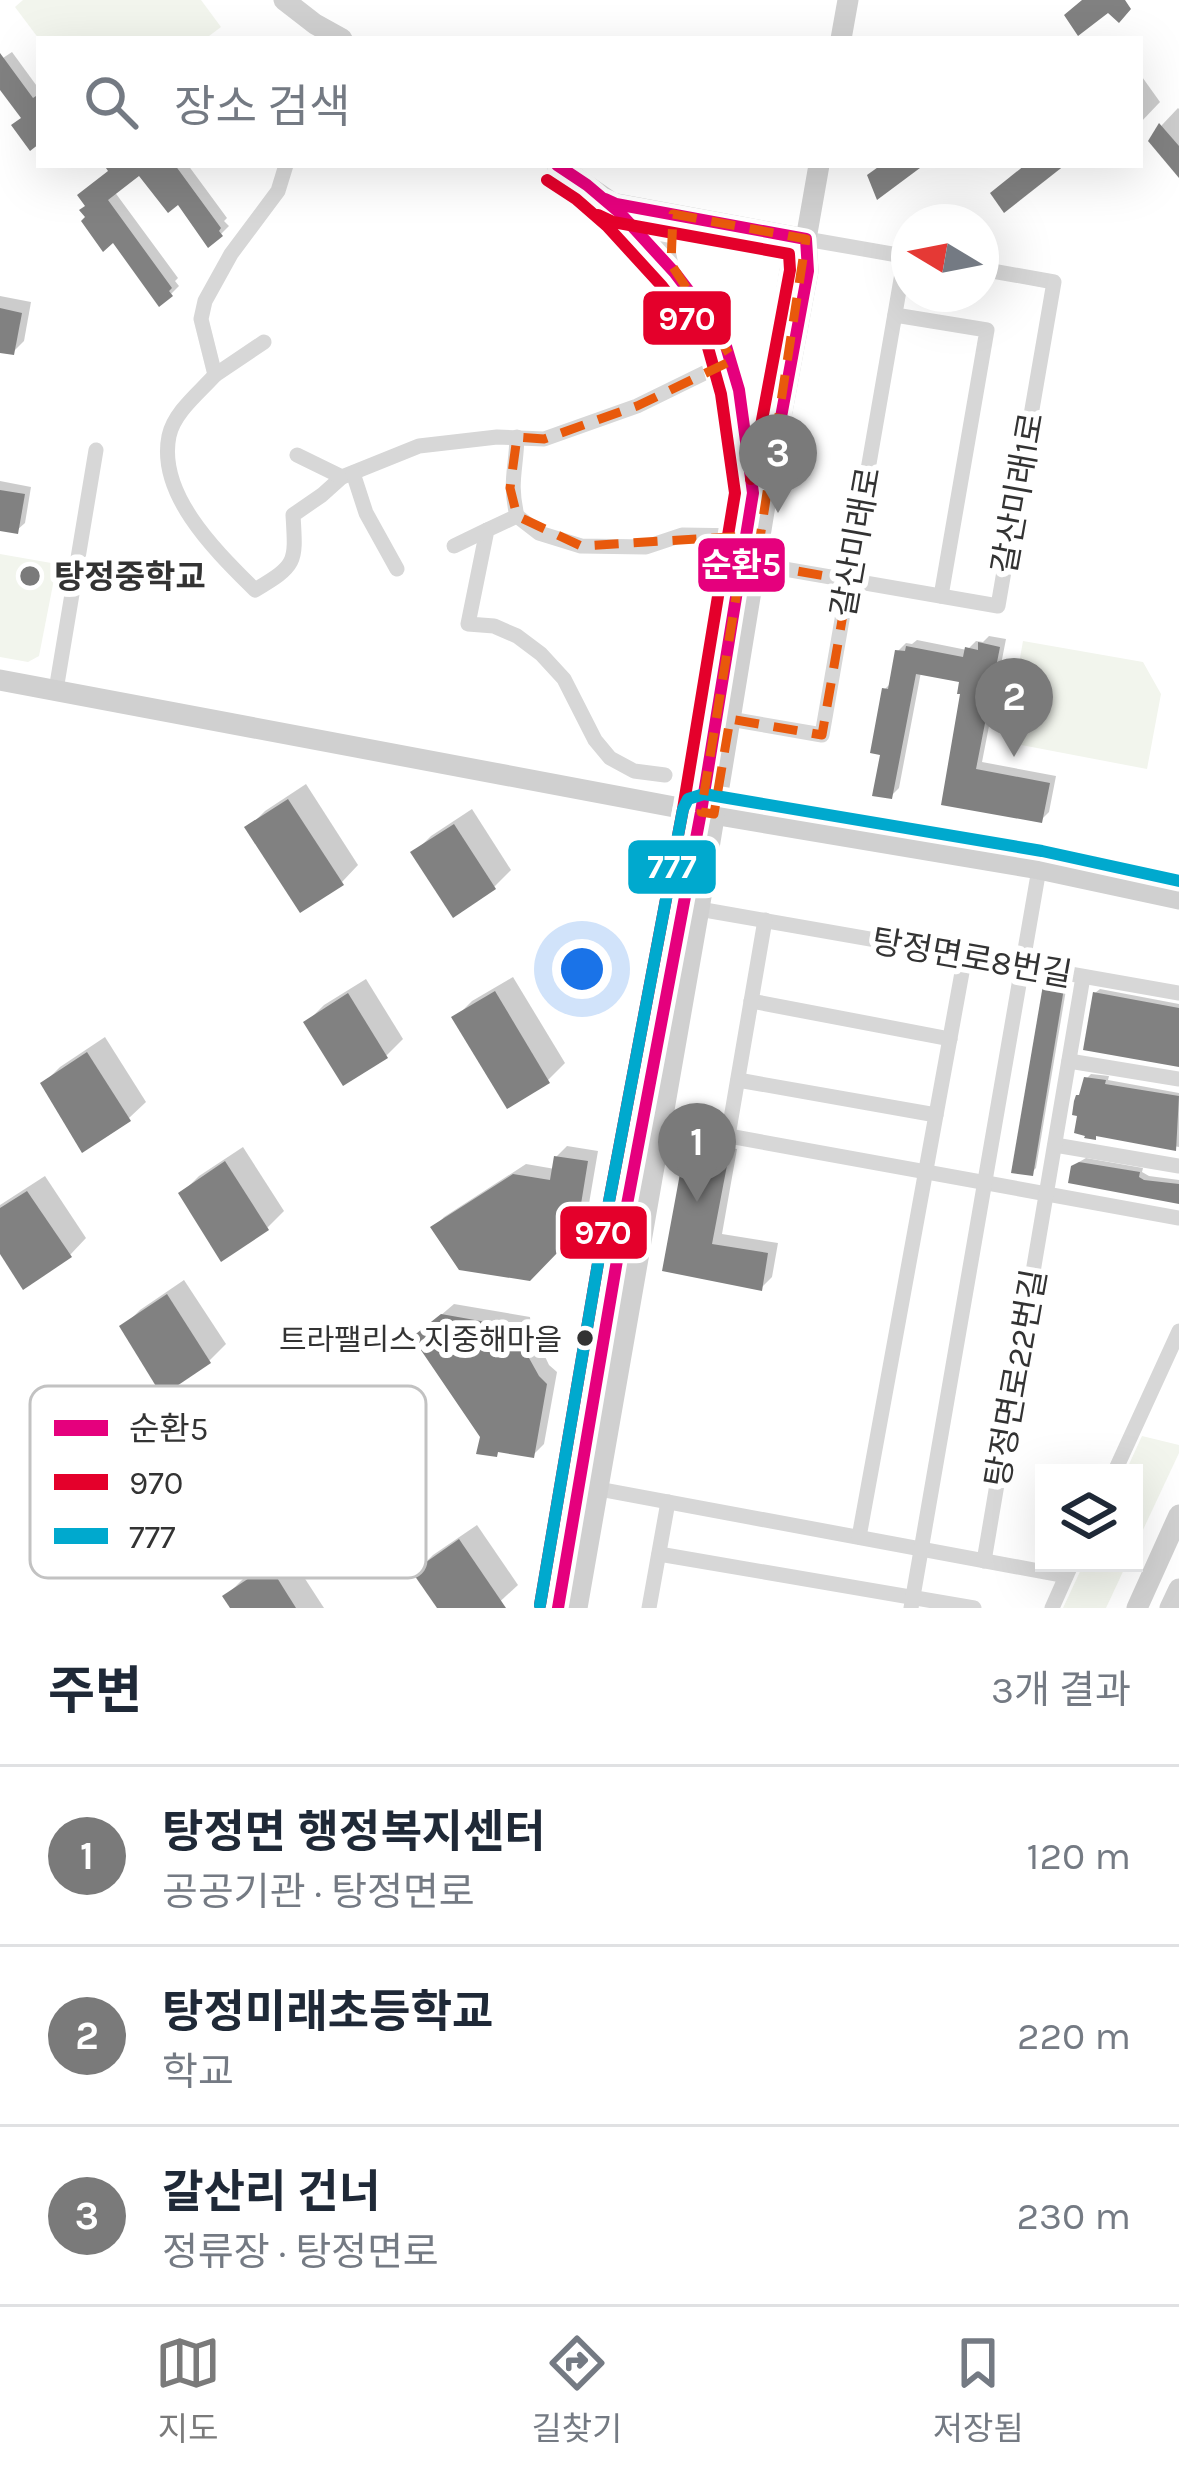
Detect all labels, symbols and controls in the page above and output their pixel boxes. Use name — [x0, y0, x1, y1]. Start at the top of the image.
search box — [36, 36, 1143, 168]
icon: search — [78, 69, 144, 135]
text: 장소 검색 — [174, 81, 350, 133]
north arrow — [891, 204, 999, 312]
line badge: 970 — [641, 289, 733, 347]
text: 970 — [658, 300, 716, 338]
street label: 갈산미래1로 — [985, 410, 1051, 577]
pin: 3 — [739, 414, 817, 513]
street label: 갈산미래로 — [824, 464, 888, 620]
line badge: 순환5 — [696, 536, 787, 594]
text: 순환5 — [701, 546, 781, 584]
place label: 탕정중학교 — [54, 558, 206, 596]
marker: 탕정중학교 — [17, 563, 43, 589]
pin: 2 — [975, 658, 1053, 757]
line badge: 777 — [626, 838, 718, 896]
text: 777 — [647, 848, 697, 886]
street label: 탕정면로8번길 — [869, 922, 1075, 994]
your location — [552, 939, 612, 999]
pin: 1 — [658, 1103, 736, 1202]
line badge: 970 — [558, 1204, 649, 1261]
text: 970 — [574, 1214, 632, 1252]
street label: 탕정면로22번길 — [978, 1266, 1054, 1490]
place label: 트라팰리스 지중해마을 — [279, 1322, 562, 1358]
marker: 트라팰리스 지중해마을 — [574, 1327, 596, 1349]
legend — [30, 1386, 426, 1578]
text: 순환5 — [129, 1410, 208, 1448]
text: 970 — [129, 1464, 183, 1502]
map controls — [1035, 1464, 1143, 1572]
button: layers — [1035, 1464, 1143, 1572]
text: 777 — [129, 1518, 175, 1556]
text: 주변 — [48, 1661, 142, 1721]
text: 3개 결과 — [991, 1667, 1131, 1713]
text: 탕정면 행정복지센터 — [162, 1806, 546, 1858]
text: 1 — [80, 1833, 94, 1879]
text: 120 m — [1027, 1833, 1131, 1879]
text: 공공기관 · 탕정면로 — [162, 1869, 475, 1915]
text: 탕정미래초등학교 — [162, 1986, 493, 2038]
text: 2 — [75, 2013, 99, 2059]
text: 220 m — [1017, 2013, 1131, 2059]
text: 학교 — [162, 2049, 234, 2095]
text: 갈산리 건너 — [162, 2166, 380, 2218]
text: 3 — [75, 2193, 99, 2239]
text: 230 m — [1016, 2193, 1131, 2239]
text: 정류장 · 탕정면로 — [162, 2229, 439, 2275]
tab: 지도 — [155, 2330, 221, 2450]
tab: 길찾기 — [531, 2330, 622, 2450]
tab: 저장됨 — [933, 2330, 1024, 2450]

